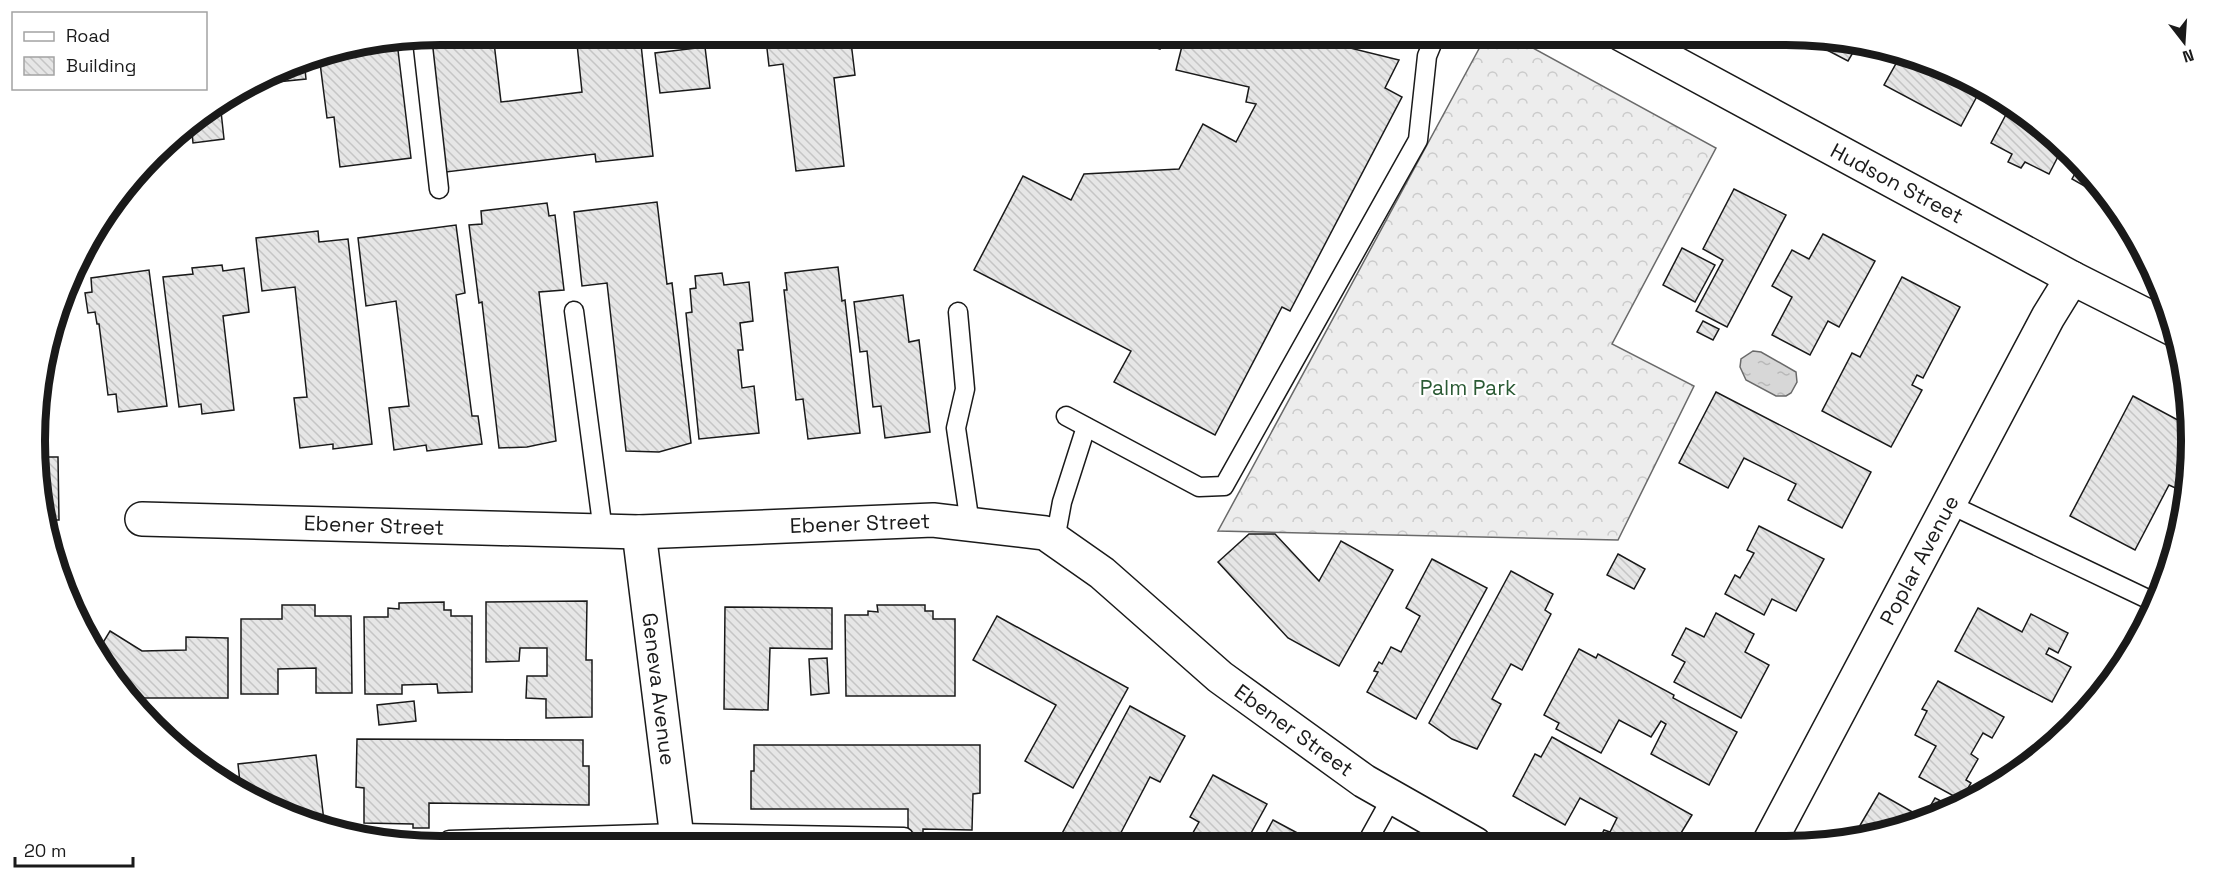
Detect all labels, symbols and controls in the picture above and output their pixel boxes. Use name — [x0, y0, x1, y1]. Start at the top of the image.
legend — [12, 12, 207, 90]
north arrow — [2154, 12, 2214, 72]
text: Road — [66, 24, 110, 47]
text: N — [2180, 44, 2196, 67]
text: Building — [66, 54, 136, 77]
street label: Hudson Street — [1826, 137, 1968, 229]
park label: Palm Park — [1420, 374, 1516, 401]
street label: Poplar Avenue — [1873, 490, 1965, 630]
street label: Ebener Street — [789, 507, 931, 539]
street label: Ebener Street — [303, 509, 445, 541]
street label: Geneva Avenue — [636, 611, 682, 767]
street label: Ebener Street — [1229, 678, 1359, 782]
scale bar — [15, 830, 134, 868]
text: 20 m — [24, 839, 67, 862]

